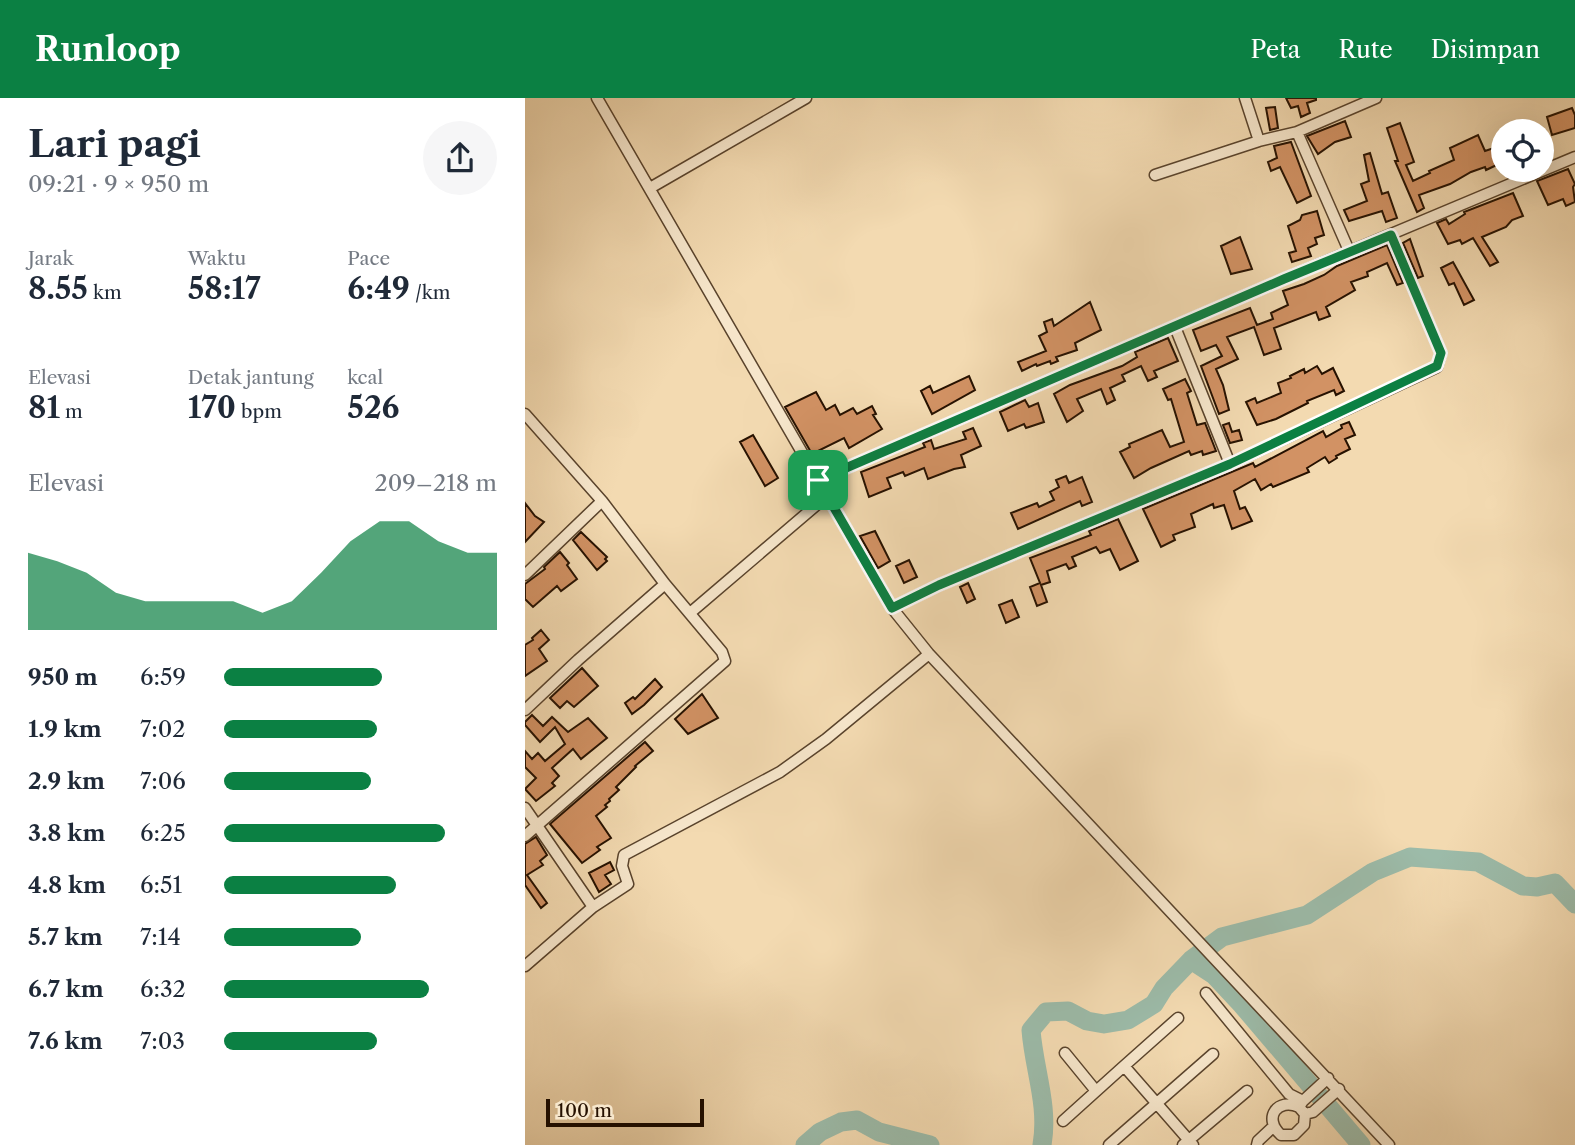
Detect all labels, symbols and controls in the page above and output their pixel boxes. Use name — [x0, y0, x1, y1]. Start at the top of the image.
text: Runloop — [35, 29, 181, 70]
text: Peta — [1251, 35, 1300, 64]
text: Rute — [1338, 35, 1393, 64]
text: Disimpan — [1431, 35, 1540, 64]
map controls — [1491, 119, 1554, 182]
button: locate — [1491, 119, 1554, 182]
text: Lari pagi — [28, 120, 201, 167]
button: share — [423, 121, 497, 195]
text: 09:21 · 9 × 950 m — [28, 170, 209, 198]
text: Jarak — [28, 247, 73, 270]
text: Waktu — [188, 247, 246, 270]
text: Pace — [347, 247, 390, 270]
text: 8.55 — [28, 270, 88, 307]
text: 58:17 — [188, 270, 261, 307]
text: 6:49 — [347, 270, 410, 307]
text: km — [88, 281, 122, 304]
text: /km — [410, 281, 450, 304]
text: Elevasi — [28, 366, 91, 389]
text: Detak jantung — [188, 366, 314, 389]
text: kcal — [347, 366, 383, 389]
text: 81 — [28, 389, 60, 426]
text: 170 — [188, 389, 236, 426]
text: 526 — [347, 389, 400, 426]
text: m — [60, 400, 83, 423]
text: bpm — [236, 400, 282, 423]
pin — [788, 450, 848, 510]
icon: arrive — [799, 461, 837, 499]
text: Elevasi — [28, 469, 104, 497]
text: 209–218 m — [375, 469, 497, 497]
text: 950 m — [28, 663, 98, 691]
text: 6:59 — [140, 663, 186, 691]
text: 1.9 km — [28, 715, 102, 743]
text: 7:02 — [140, 715, 186, 743]
text: 2.9 km — [28, 767, 105, 795]
text: 7:06 — [140, 767, 186, 795]
text: 3.8 km — [28, 819, 105, 847]
text: 6:25 — [140, 819, 186, 847]
text: 4.8 km — [28, 871, 106, 899]
text: 6:51 — [140, 871, 182, 899]
text: 5.7 km — [28, 923, 103, 951]
text: 7:14 — [140, 923, 181, 951]
text: 6.7 km — [28, 975, 104, 1003]
text: 6:32 — [140, 975, 186, 1003]
text: 7.6 km — [28, 1027, 103, 1055]
text: 7:03 — [140, 1027, 185, 1055]
scale bar — [546, 1096, 703, 1128]
text: 100 m — [557, 1099, 612, 1122]

